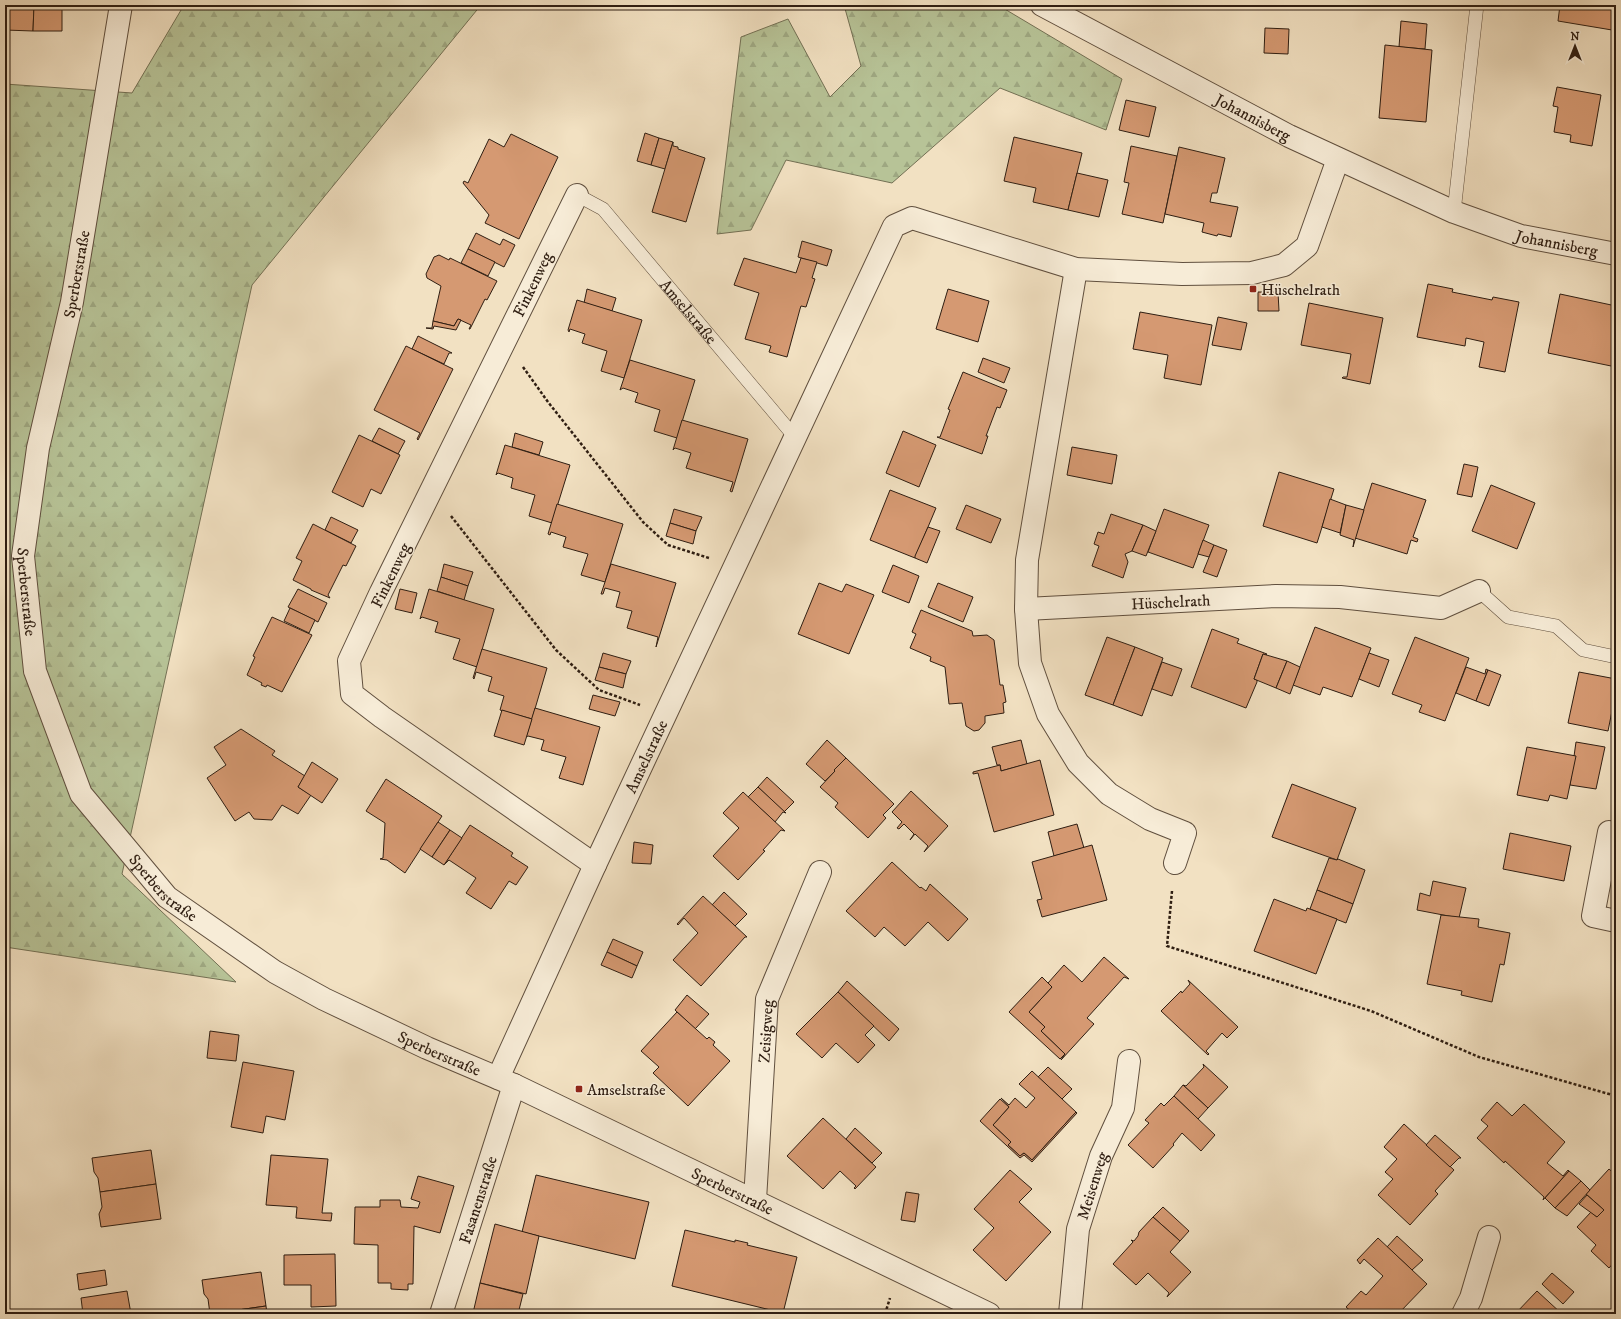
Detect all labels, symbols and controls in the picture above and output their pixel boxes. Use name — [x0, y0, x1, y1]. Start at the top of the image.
north arrow — [1555, 26, 1595, 66]
text: N — [1570, 30, 1580, 44]
street label: Johannisberg — [1210, 89, 1294, 146]
street label: Johannisberg — [1511, 225, 1600, 261]
street label: Sperberstraße — [59, 228, 95, 320]
street label: Finkenweg — [509, 249, 557, 320]
street label: Amselstraße — [655, 275, 721, 349]
place label: Hüschelrath — [1261, 280, 1341, 300]
marker: Hüschelrath — [1248, 284, 1258, 294]
street label: Finkenweg — [367, 540, 415, 611]
street label: Sperberstraße — [12, 546, 40, 637]
street label: Hüschelrath — [1131, 590, 1212, 615]
street label: Amselstraße — [621, 717, 673, 797]
street label: Sperberstraße — [124, 850, 201, 926]
street label: Zeisigweg — [754, 999, 778, 1064]
street label: Sperberstraße — [394, 1027, 484, 1081]
place label: Amselstraße — [587, 1080, 666, 1100]
marker: Amselstraße — [574, 1084, 584, 1094]
street label: Meisenweg — [1073, 1148, 1113, 1222]
street label: Fasanenstraße — [455, 1153, 502, 1246]
street label: Sperberstraße — [688, 1163, 777, 1220]

